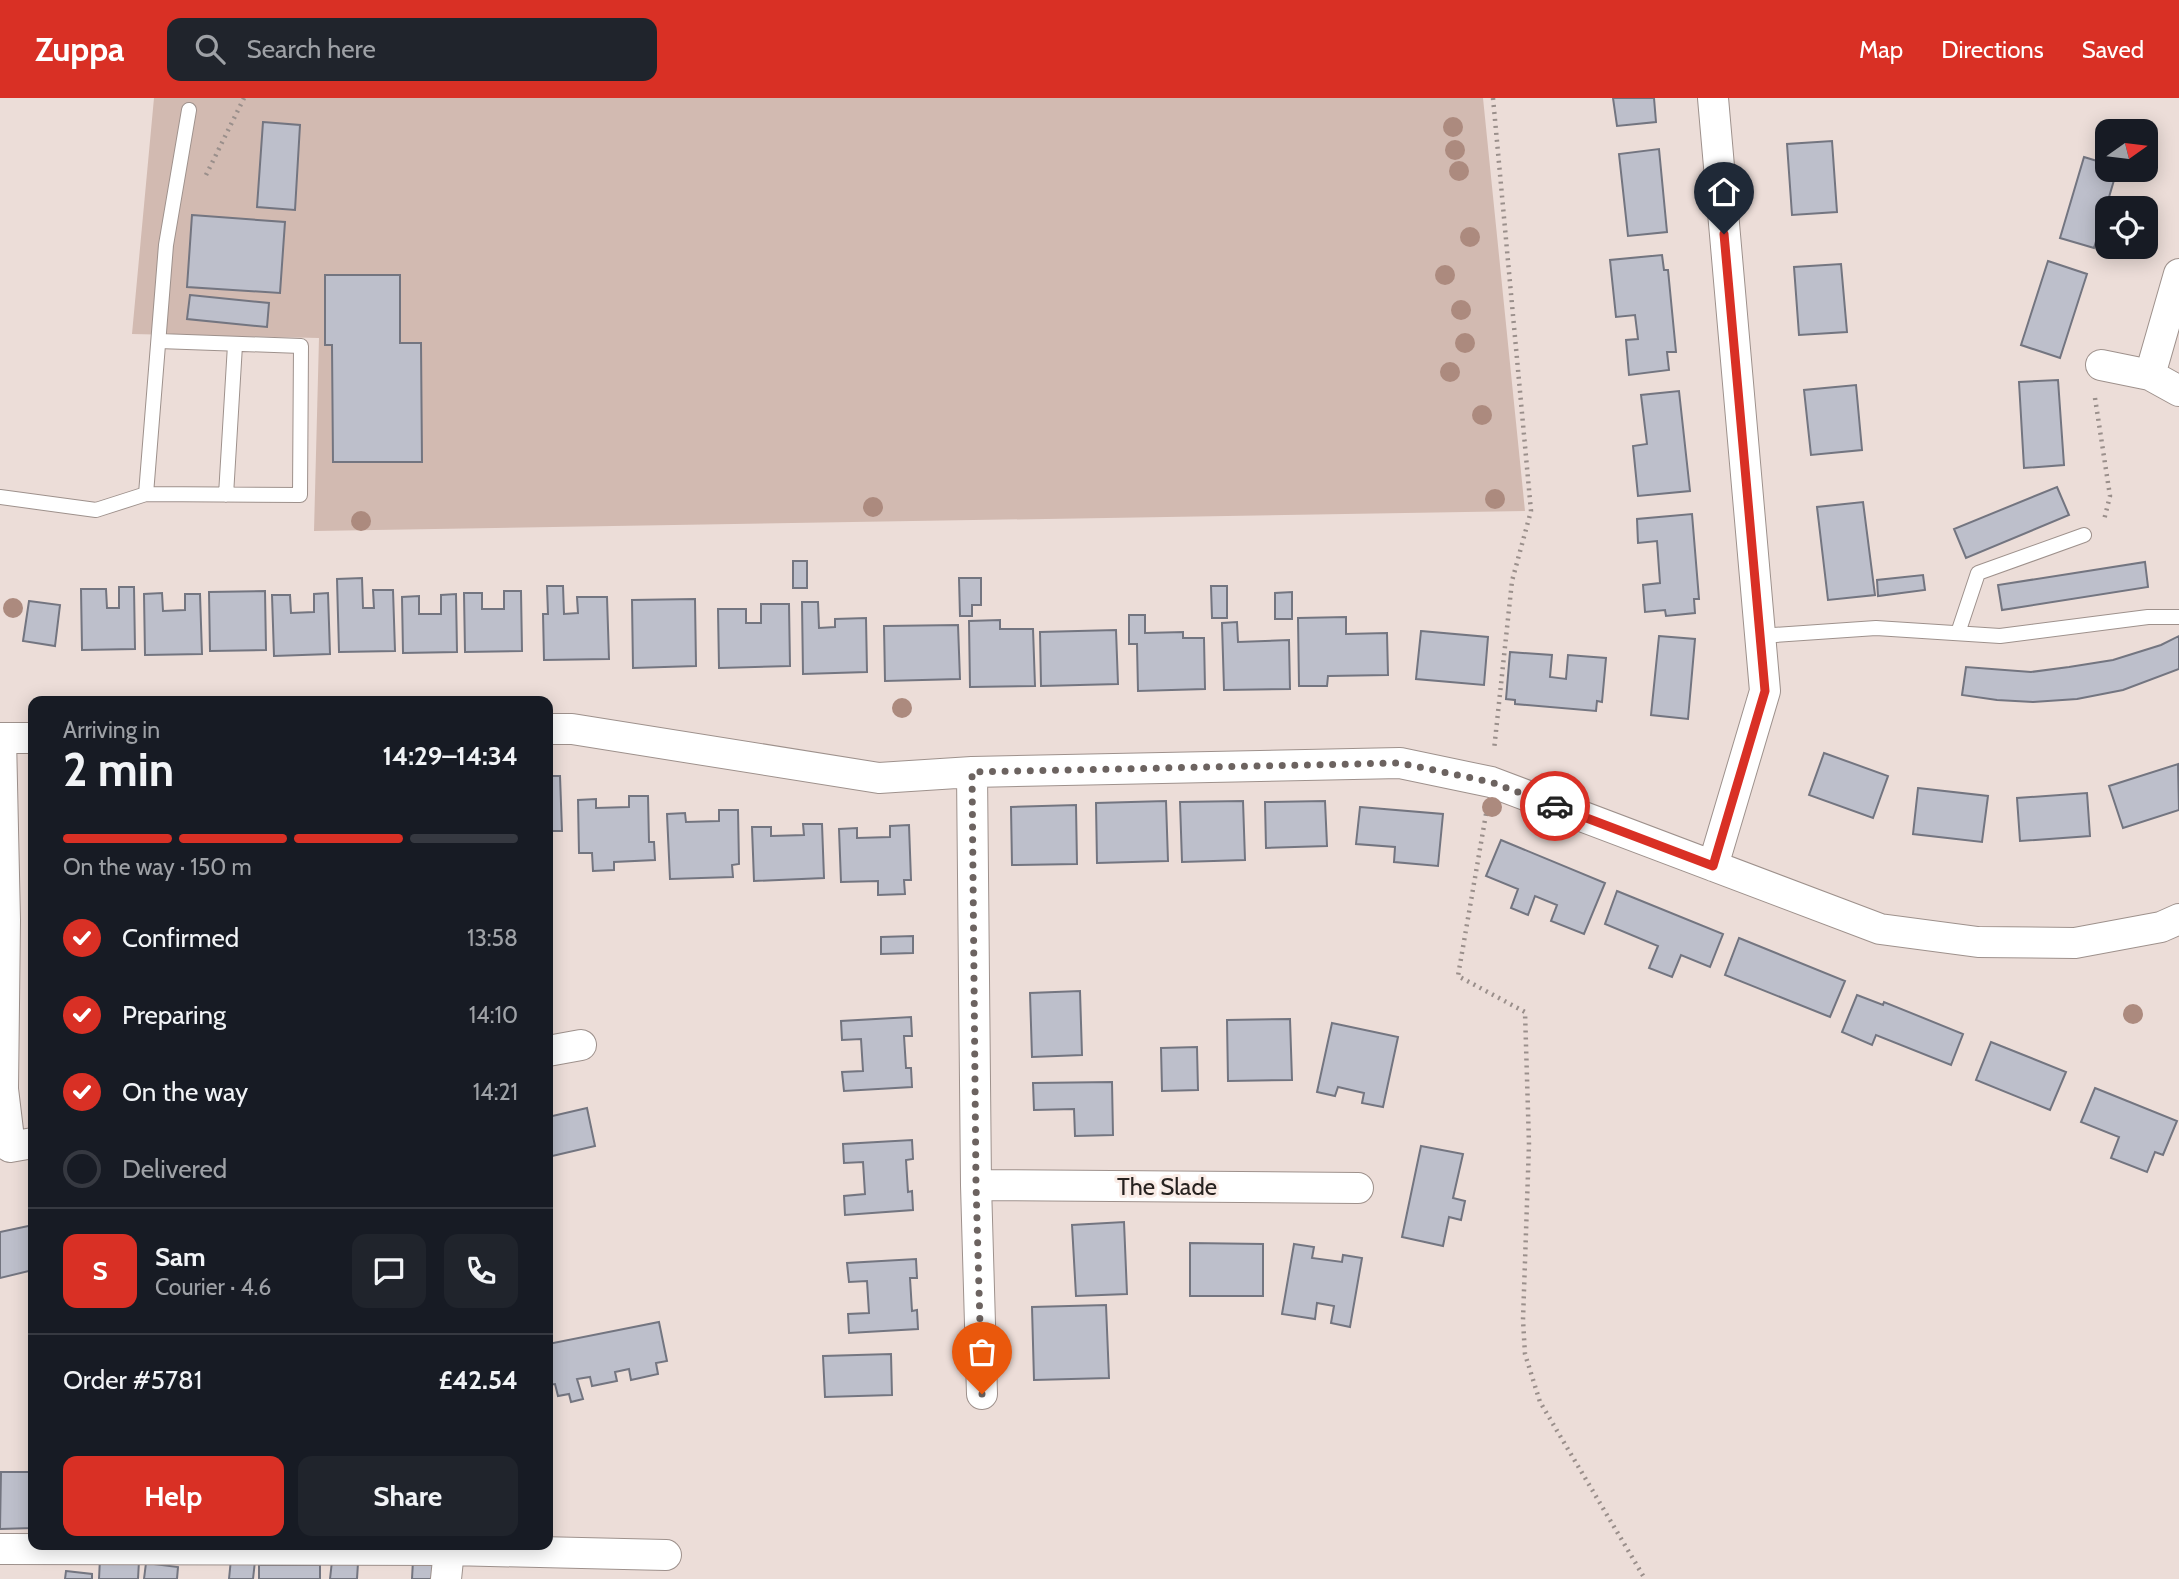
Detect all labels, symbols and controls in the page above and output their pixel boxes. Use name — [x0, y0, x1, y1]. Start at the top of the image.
search box — [167, 18, 657, 81]
text: Zuppa — [35, 29, 125, 69]
icon: search — [191, 30, 229, 68]
text: Search here — [247, 33, 376, 65]
text: Map — [1859, 35, 1903, 64]
text: Directions — [1941, 35, 2044, 64]
text: Saved — [2082, 35, 2144, 64]
north arrow — [2095, 119, 2158, 182]
map controls — [2095, 119, 2158, 259]
pin — [1694, 162, 1754, 234]
icon: home — [1705, 173, 1743, 211]
button: locate — [2095, 196, 2158, 259]
text: Arriving in — [63, 716, 160, 744]
text: 14:29–14:34 — [382, 740, 518, 772]
text: 2 min — [63, 742, 174, 798]
courier — [1520, 771, 1590, 841]
icon: car — [1536, 787, 1574, 825]
text: On the way · 150 m — [63, 853, 252, 881]
icon: check — [63, 919, 101, 957]
text: Confirmed — [122, 922, 239, 954]
text: 13:58 — [467, 924, 518, 952]
icon: check — [63, 996, 101, 1034]
text: Preparing — [122, 999, 226, 1031]
text: 14:10 — [469, 1001, 518, 1029]
icon: check — [63, 1073, 101, 1111]
text: On the way — [122, 1076, 248, 1108]
text: 14:21 — [473, 1078, 518, 1106]
text: Delivered — [122, 1153, 227, 1185]
street label: The Slade — [1117, 1172, 1217, 1201]
button: chat — [352, 1234, 426, 1308]
button: phone — [444, 1234, 518, 1308]
text: Sam — [155, 1241, 206, 1273]
text: S — [92, 1255, 108, 1287]
text: Courier · 4.6 — [155, 1273, 271, 1301]
pin — [952, 1322, 1012, 1394]
icon: bag — [963, 1333, 1001, 1371]
text: Order #5781 — [63, 1364, 202, 1396]
text: £42.54 — [439, 1364, 518, 1396]
button: Help — [63, 1456, 284, 1536]
button: Share — [298, 1456, 518, 1536]

